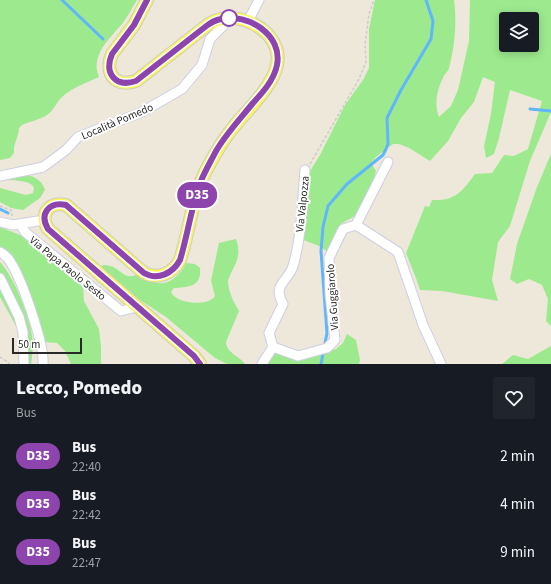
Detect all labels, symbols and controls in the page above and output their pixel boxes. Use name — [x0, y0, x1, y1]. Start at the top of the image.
unlabelled marker — [220, 9, 238, 27]
map controls — [499, 12, 539, 52]
button: layers — [499, 12, 539, 52]
street label: Località Pomedo — [79, 100, 156, 143]
street label: Via Valpozza — [292, 175, 313, 233]
line badge: D35 — [174, 182, 220, 208]
text: D35 — [185, 185, 209, 205]
street label: Via Papa Paolo Sesto — [26, 233, 109, 304]
street label: Via Guggiarolo — [323, 263, 342, 331]
scale bar — [12, 336, 82, 355]
text: 50 m — [18, 337, 40, 352]
text: Lecco, Pomedo — [16, 375, 142, 402]
button: heart — [493, 377, 535, 419]
text: Bus — [16, 404, 36, 422]
text: Bus — [72, 437, 96, 458]
text: D35 — [26, 446, 50, 466]
text: 2 min — [500, 446, 535, 467]
text: 22:40 — [72, 458, 101, 476]
text: Bus — [72, 485, 96, 506]
text: D35 — [26, 494, 50, 514]
text: 4 min — [500, 494, 535, 515]
text: 22:42 — [72, 506, 101, 524]
text: Bus — [72, 533, 96, 554]
text: D35 — [26, 542, 50, 562]
text: 9 min — [500, 542, 535, 563]
text: 22:47 — [72, 554, 101, 572]

